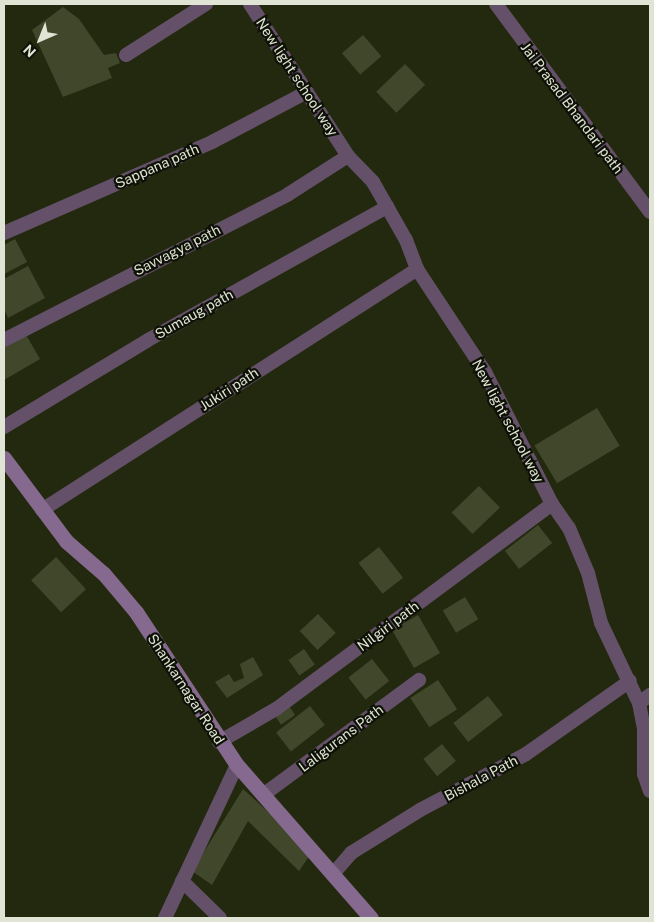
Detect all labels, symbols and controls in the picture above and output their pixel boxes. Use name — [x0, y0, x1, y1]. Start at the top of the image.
north arrow — [15, 15, 65, 65]
street label: New light school way — [253, 15, 341, 139]
street label: Jai Prasad Bhandari path — [517, 39, 627, 177]
text: N — [20, 41, 39, 60]
street label: Sappana path — [113, 140, 201, 192]
street label: Savvagya path — [131, 221, 223, 279]
street label: Sumaug path — [152, 286, 236, 342]
street label: New light school way — [468, 356, 548, 486]
street label: Jukiri path — [196, 364, 262, 414]
street label: Nilgiri path — [354, 598, 422, 654]
street label: Shankarnagar Road — [144, 631, 228, 747]
street label: Laligurans Path — [296, 701, 386, 775]
street label: Bishala Path — [441, 752, 521, 804]

